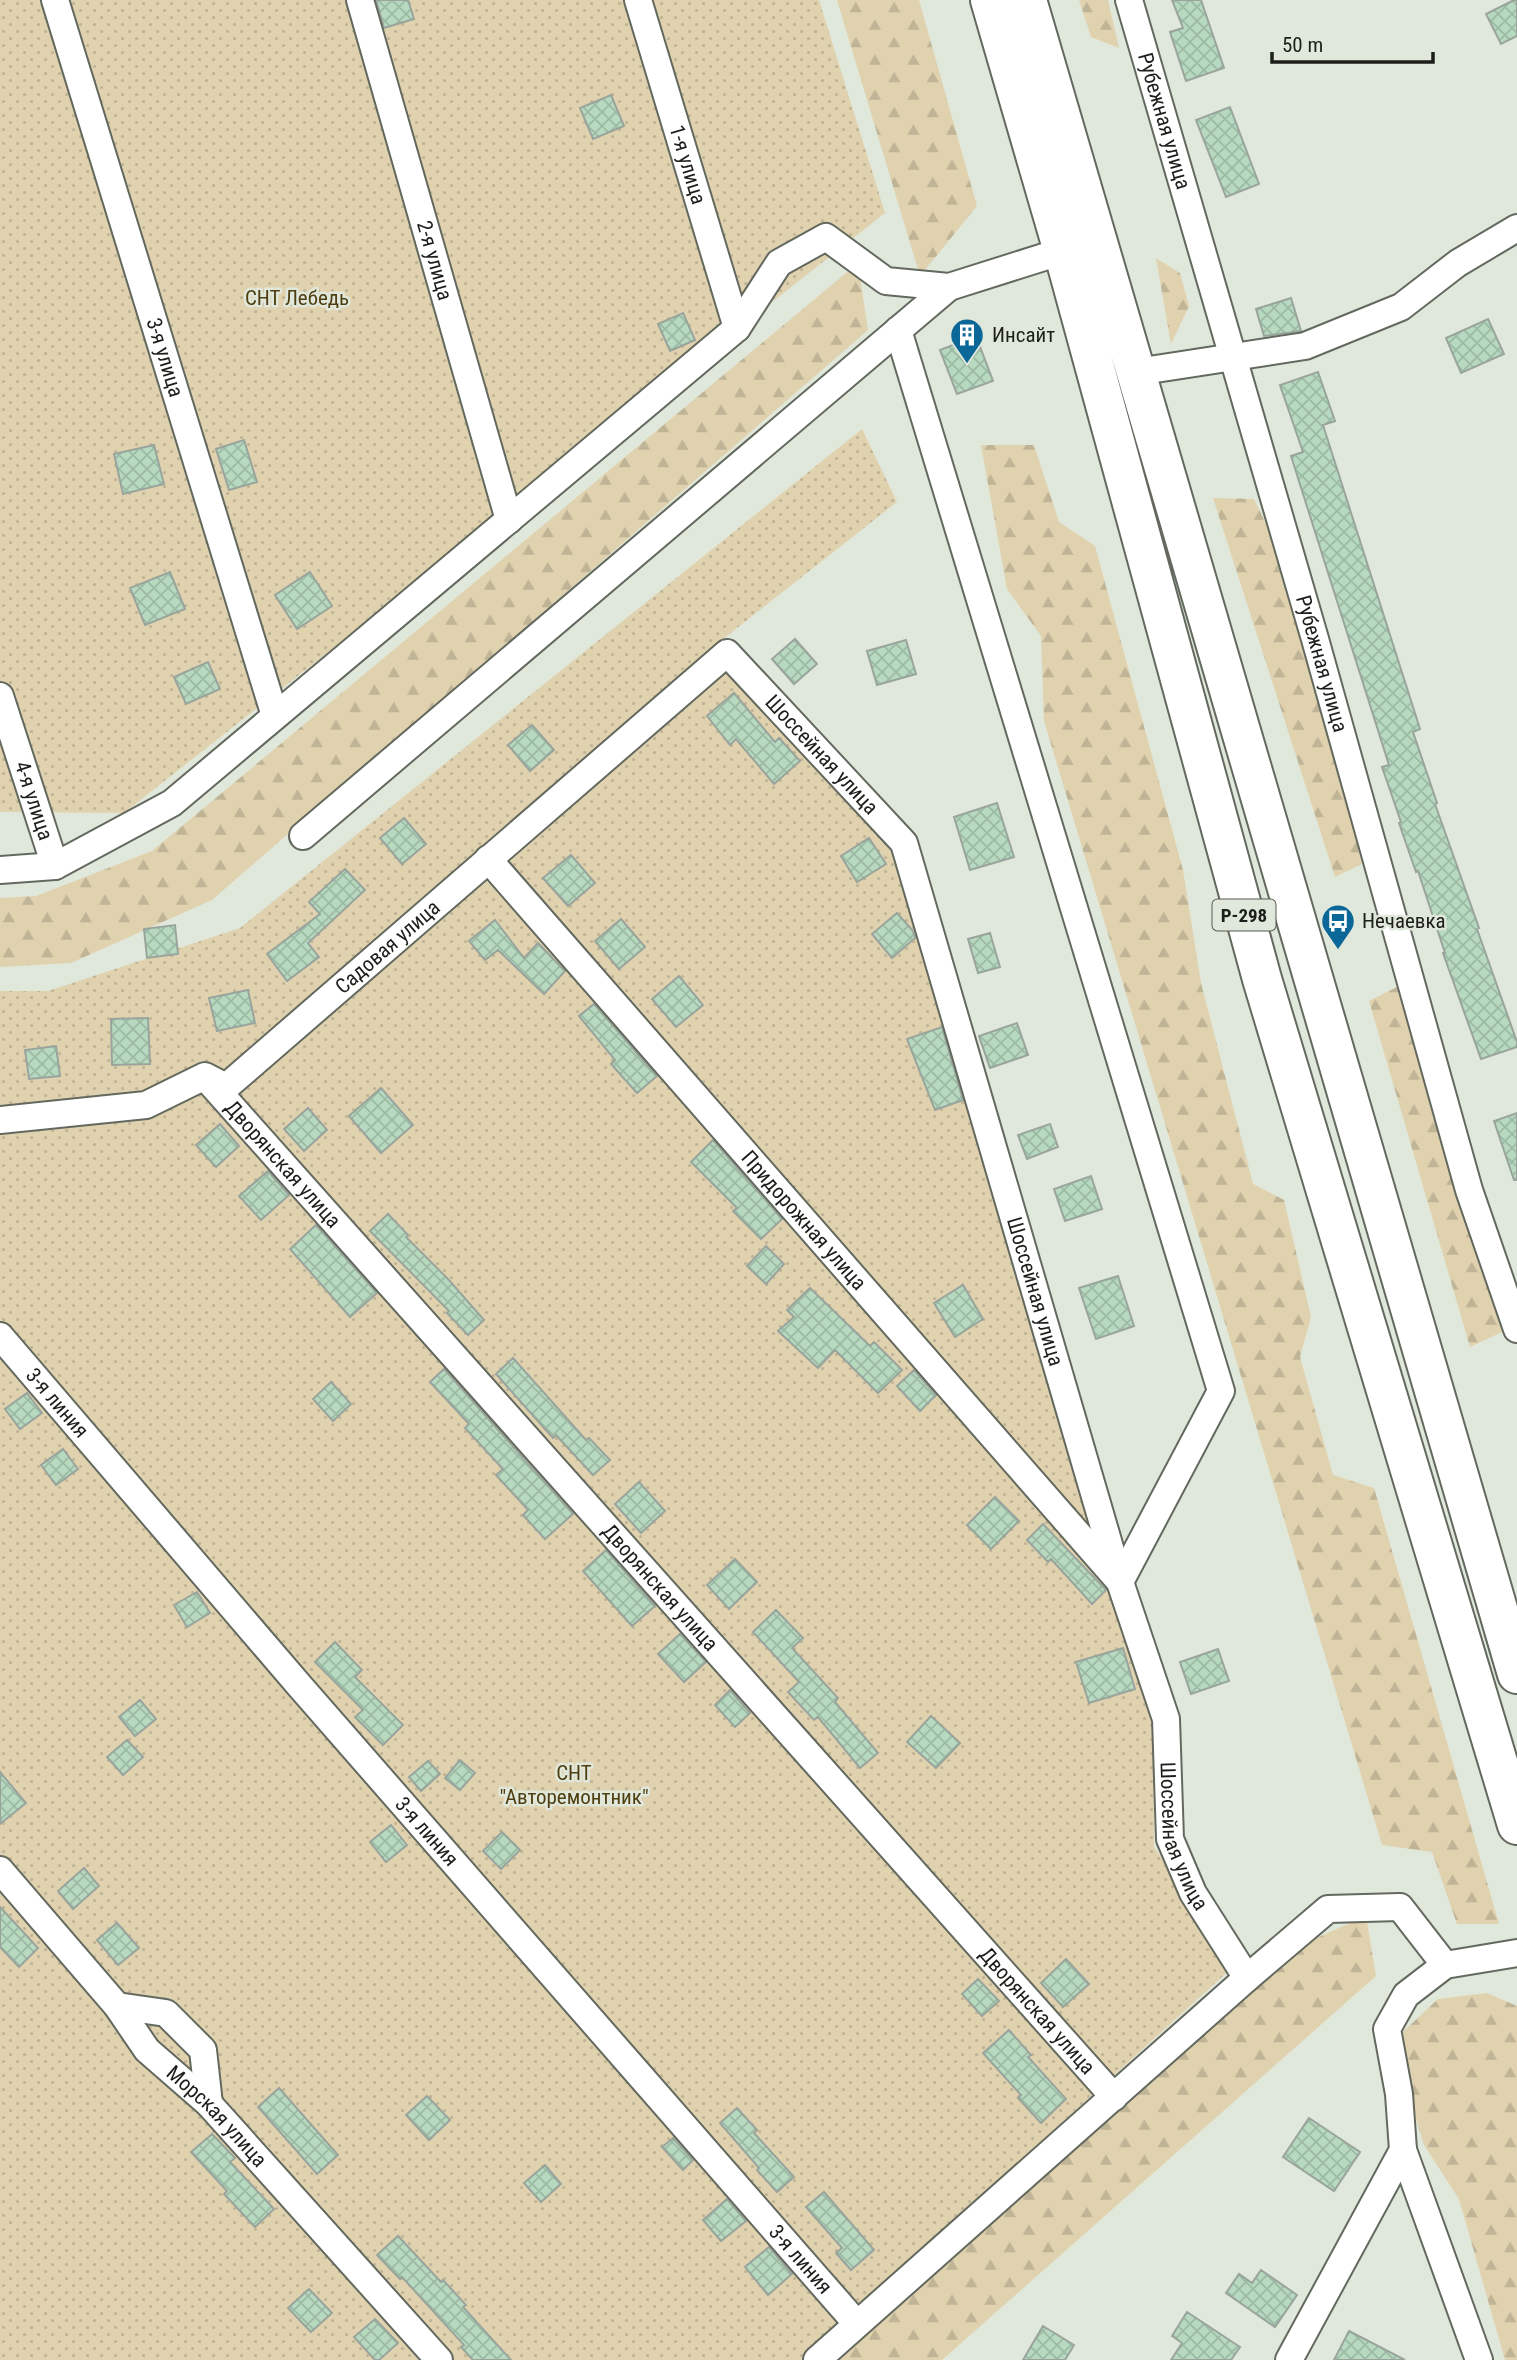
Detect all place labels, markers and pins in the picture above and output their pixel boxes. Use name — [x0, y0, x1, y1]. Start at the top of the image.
building icon: Инсайт — [948, 316, 986, 365]
place label: Инсайт — [992, 323, 1055, 347]
bus stop icon: Нечаевка — [1319, 902, 1357, 951]
place label: Нечаевка — [1362, 909, 1446, 933]

